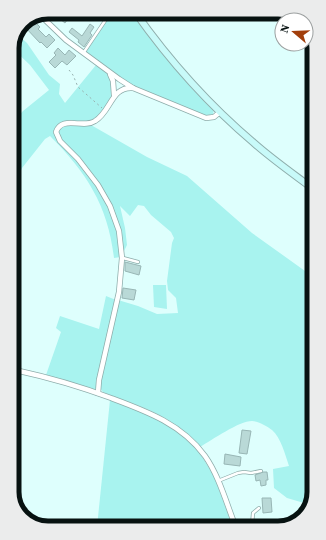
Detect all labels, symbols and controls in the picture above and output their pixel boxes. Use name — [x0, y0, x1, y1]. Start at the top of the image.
north arrow — [274, 12, 314, 52]
text: N — [277, 23, 293, 35]

